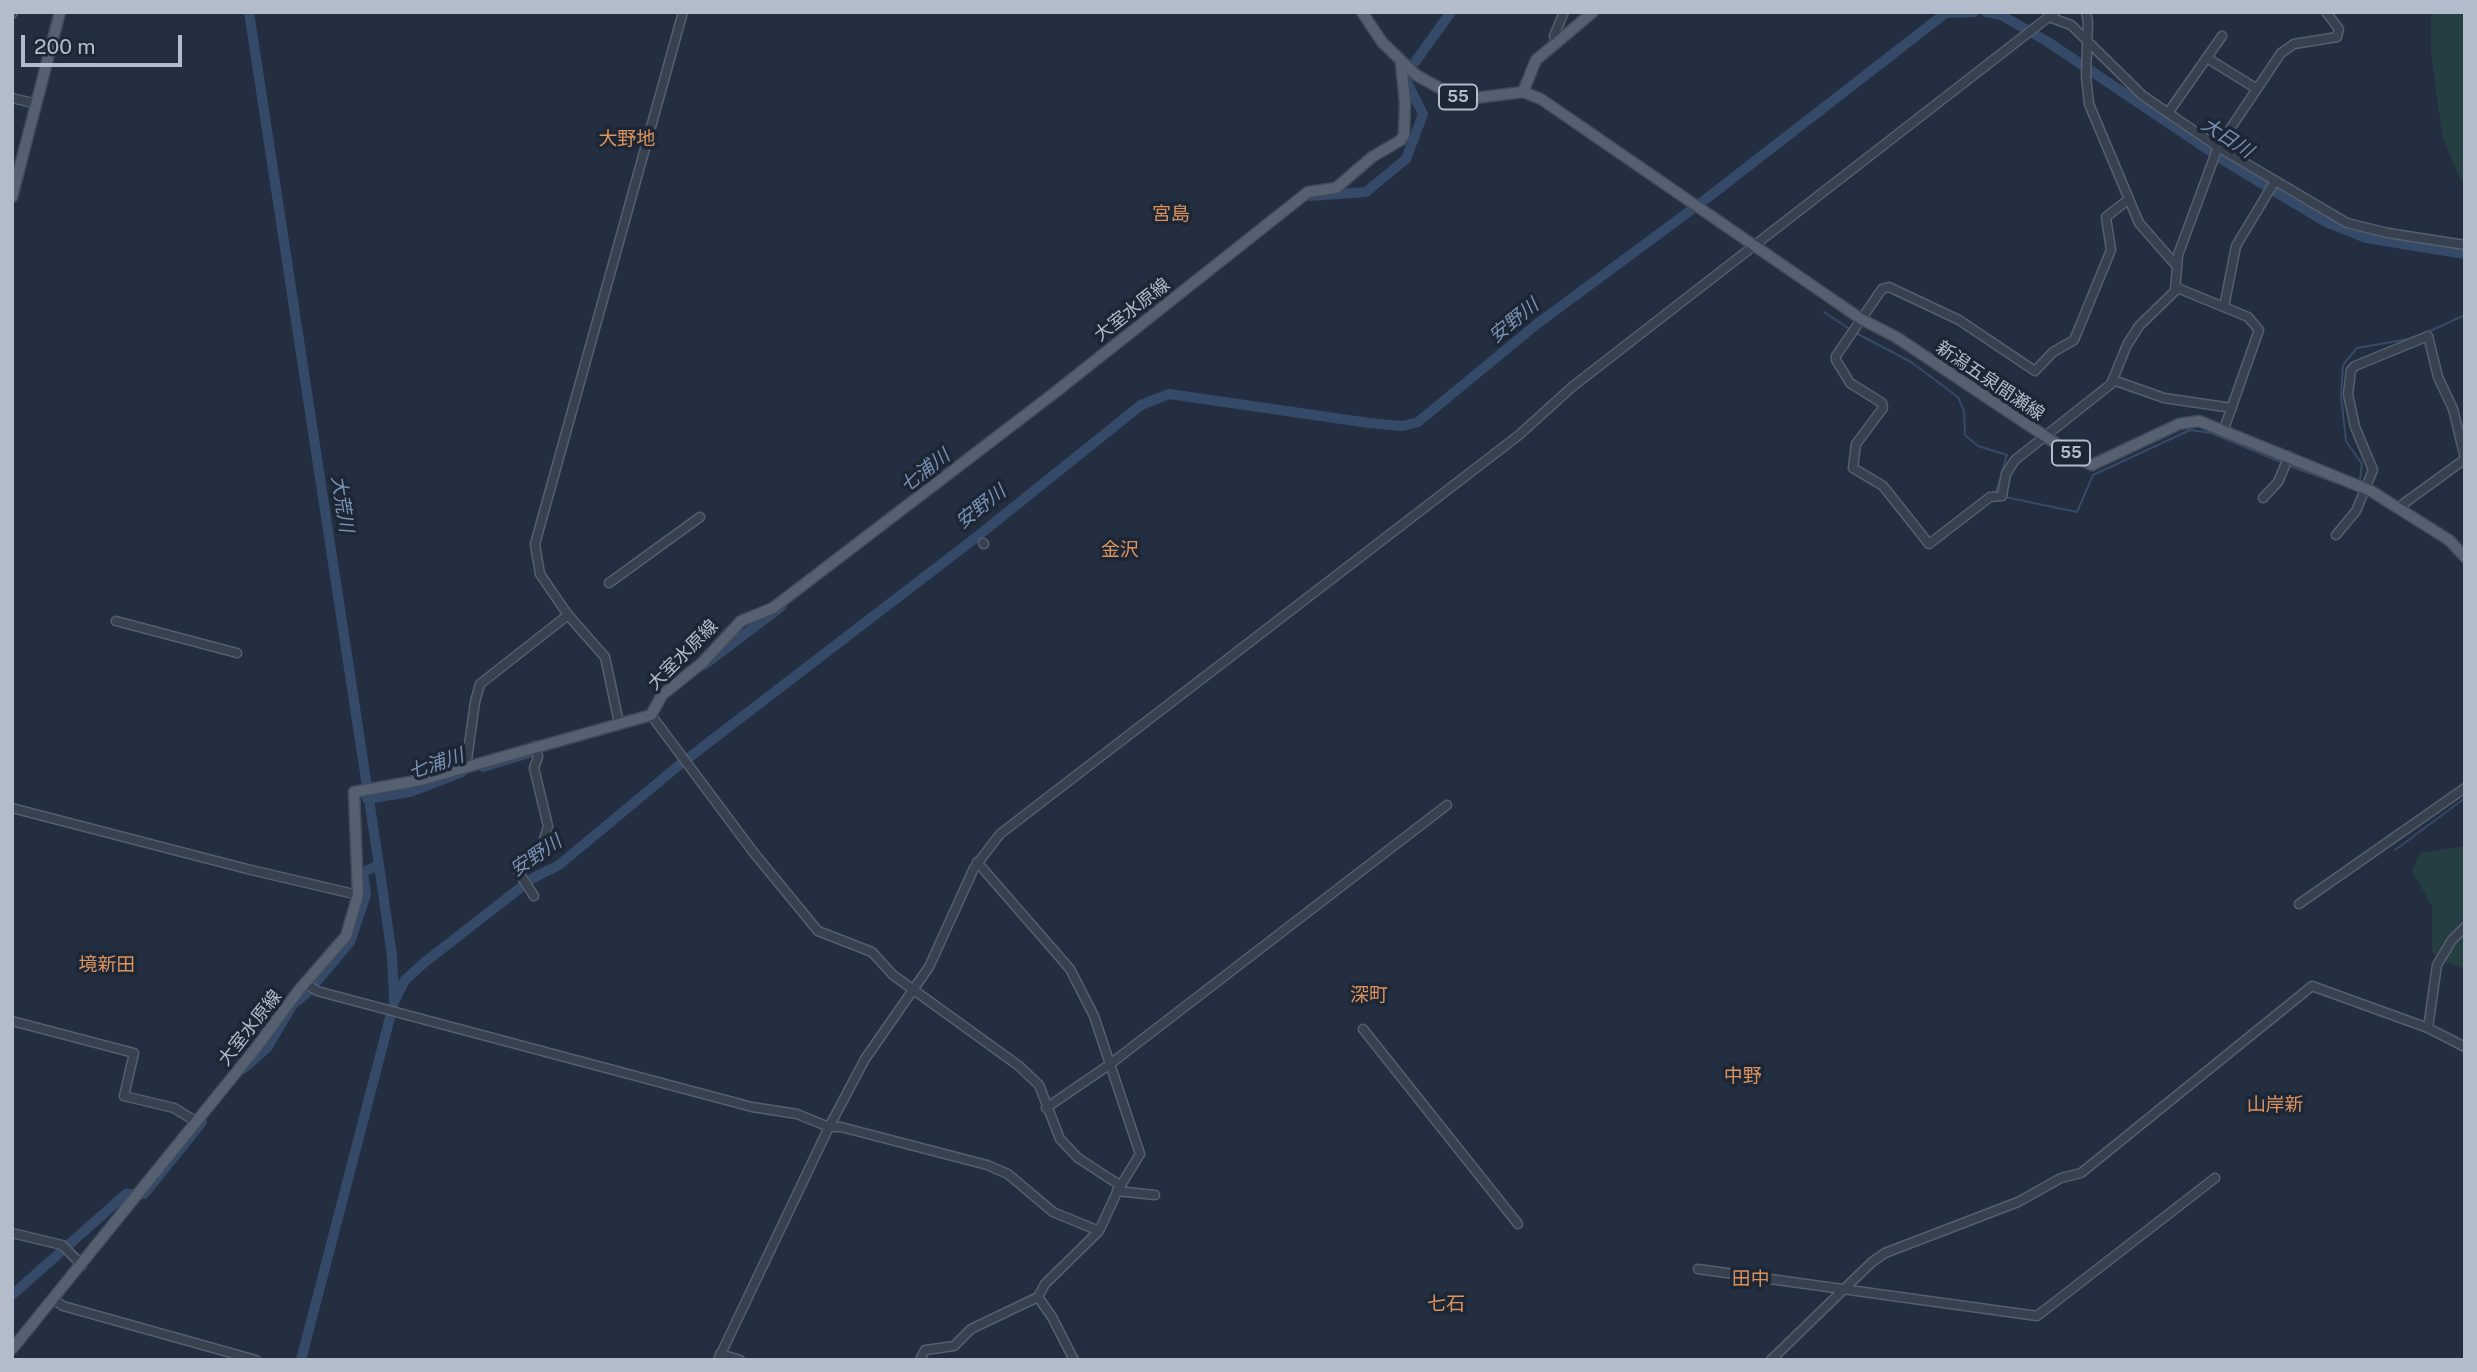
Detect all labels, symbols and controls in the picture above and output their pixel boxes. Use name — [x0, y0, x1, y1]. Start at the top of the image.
scale bar — [24, 21, 186, 65]
text: 200 m — [34, 34, 95, 59]
road number: 55 — [1439, 85, 1477, 110]
water label: 大日川 — [2197, 113, 2257, 163]
district label: 大野地 — [599, 128, 655, 150]
district label: 宮島 — [1152, 203, 1190, 225]
street label: 大室水原線 — [1090, 274, 1174, 346]
water label: 安野川 — [1485, 294, 1543, 348]
street label: 新潟五泉間瀬線 — [1932, 337, 2048, 425]
road number: 55 — [2052, 440, 2090, 466]
water label: 七浦川 — [896, 444, 954, 498]
water label: 大荒川 — [326, 474, 358, 534]
water label: 安野川 — [952, 480, 1010, 534]
district label: 金沢 — [1101, 539, 1139, 561]
street label: 大室水原線 — [644, 616, 722, 694]
water label: 七浦川 — [405, 744, 467, 784]
water label: 安野川 — [506, 831, 566, 881]
district label: 境新田 — [79, 954, 135, 976]
district label: 深町 — [1350, 984, 1388, 1006]
street label: 大室水原線 — [214, 986, 286, 1070]
district label: 中野 — [1724, 1065, 1762, 1087]
district label: 山岸新 — [2247, 1094, 2303, 1116]
district label: 田中 — [1732, 1268, 1770, 1290]
district label: 七石 — [1427, 1293, 1465, 1315]

